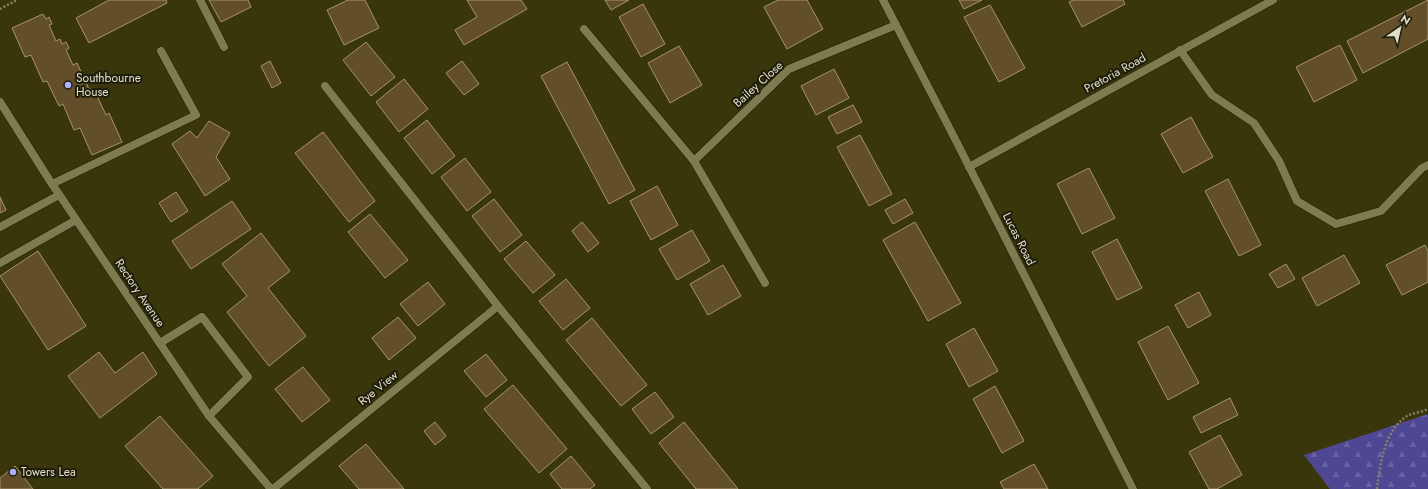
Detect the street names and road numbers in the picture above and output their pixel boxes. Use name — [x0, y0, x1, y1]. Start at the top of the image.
street label: Pretoria Road — [1081, 49, 1149, 97]
street label: Bailey Close — [729, 57, 787, 111]
street label: Lucas Road — [998, 209, 1040, 269]
street label: Rectory Avenue — [111, 255, 169, 331]
street label: Rye View — [354, 366, 402, 410]

